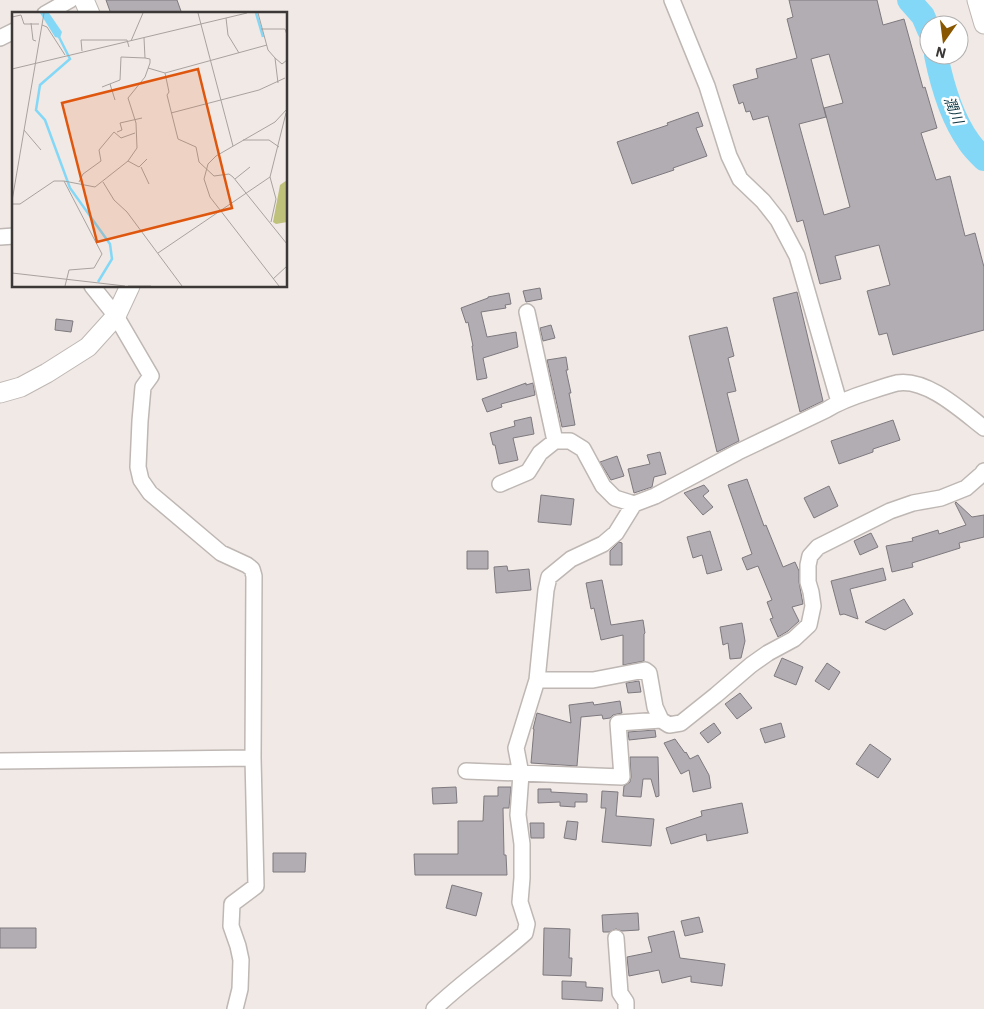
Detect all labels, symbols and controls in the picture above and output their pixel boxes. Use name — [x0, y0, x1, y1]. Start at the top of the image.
inset map — [12, 12, 288, 288]
north arrow — [919, 15, 969, 65]
text: N — [934, 43, 948, 63]
water label: 潤川 — [940, 94, 968, 128]

